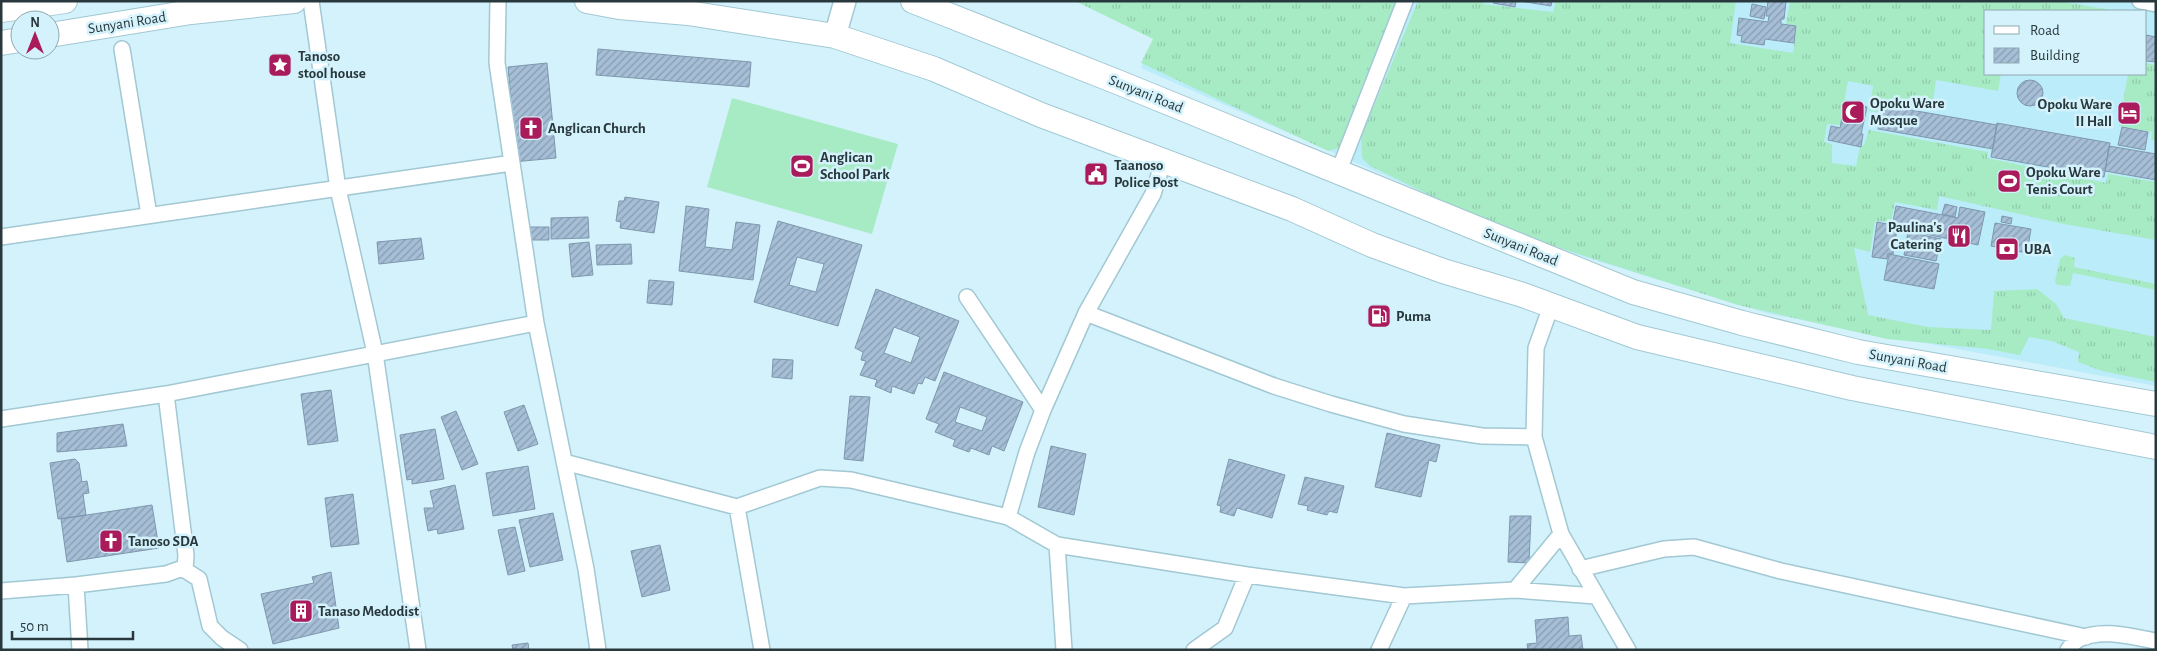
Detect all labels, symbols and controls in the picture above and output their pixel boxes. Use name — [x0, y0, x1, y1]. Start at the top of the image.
street label: Sunyani Road — [87, 9, 167, 37]
north arrow — [10, 10, 60, 60]
legend — [1984, 10, 2147, 75]
text: N — [30, 16, 40, 30]
text: Road — [2030, 23, 2060, 38]
text: Building — [2030, 48, 2080, 63]
place label: Tanoso stool house — [298, 49, 366, 81]
place icon: Tanoso stool house — [267, 52, 293, 78]
street label: Sunyani Road — [1107, 72, 1185, 116]
place label: Opoku Ware Mosque — [1870, 96, 1944, 128]
place label: Opoku Ware II Hall — [2038, 97, 2112, 129]
mosque icon: Opoku Ware Mosque — [1840, 99, 1866, 125]
hotel icon: Opoku Ware II Hall — [2116, 100, 2142, 126]
church icon: Anglican Church — [518, 115, 544, 141]
place label: Anglican Church — [548, 121, 646, 136]
place label: Anglican School Park — [820, 150, 890, 182]
sports icon: Anglican School Park — [789, 153, 815, 179]
place label: Taanoso Police Post — [1114, 158, 1178, 190]
public building icon: Taanoso Police Post — [1083, 161, 1109, 187]
place label: Opoku Ware Tenis Court — [2026, 165, 2100, 197]
sports icon: Opoku Ware Tenis Court — [1996, 168, 2022, 194]
place label: Paulina's Catering — [1888, 220, 1942, 252]
restaurant icon: Paulina's Catering — [1946, 223, 1972, 249]
street label: Sunyani Road — [1482, 225, 1560, 269]
bank icon: UBA — [1994, 236, 2020, 262]
place label: UBA — [2024, 242, 2051, 257]
fuel station icon: Puma — [1366, 303, 1392, 329]
place label: Puma — [1396, 309, 1431, 324]
street label: Sunyani Road — [1868, 347, 1948, 375]
church icon: Tanoso SDA — [98, 528, 124, 554]
place label: Tanoso SDA — [128, 534, 199, 549]
building icon: Tanaso Medodist — [288, 598, 314, 624]
place label: Tanaso Medodist — [318, 604, 419, 619]
scale bar — [12, 608, 134, 640]
text: 50 m — [20, 619, 49, 634]

